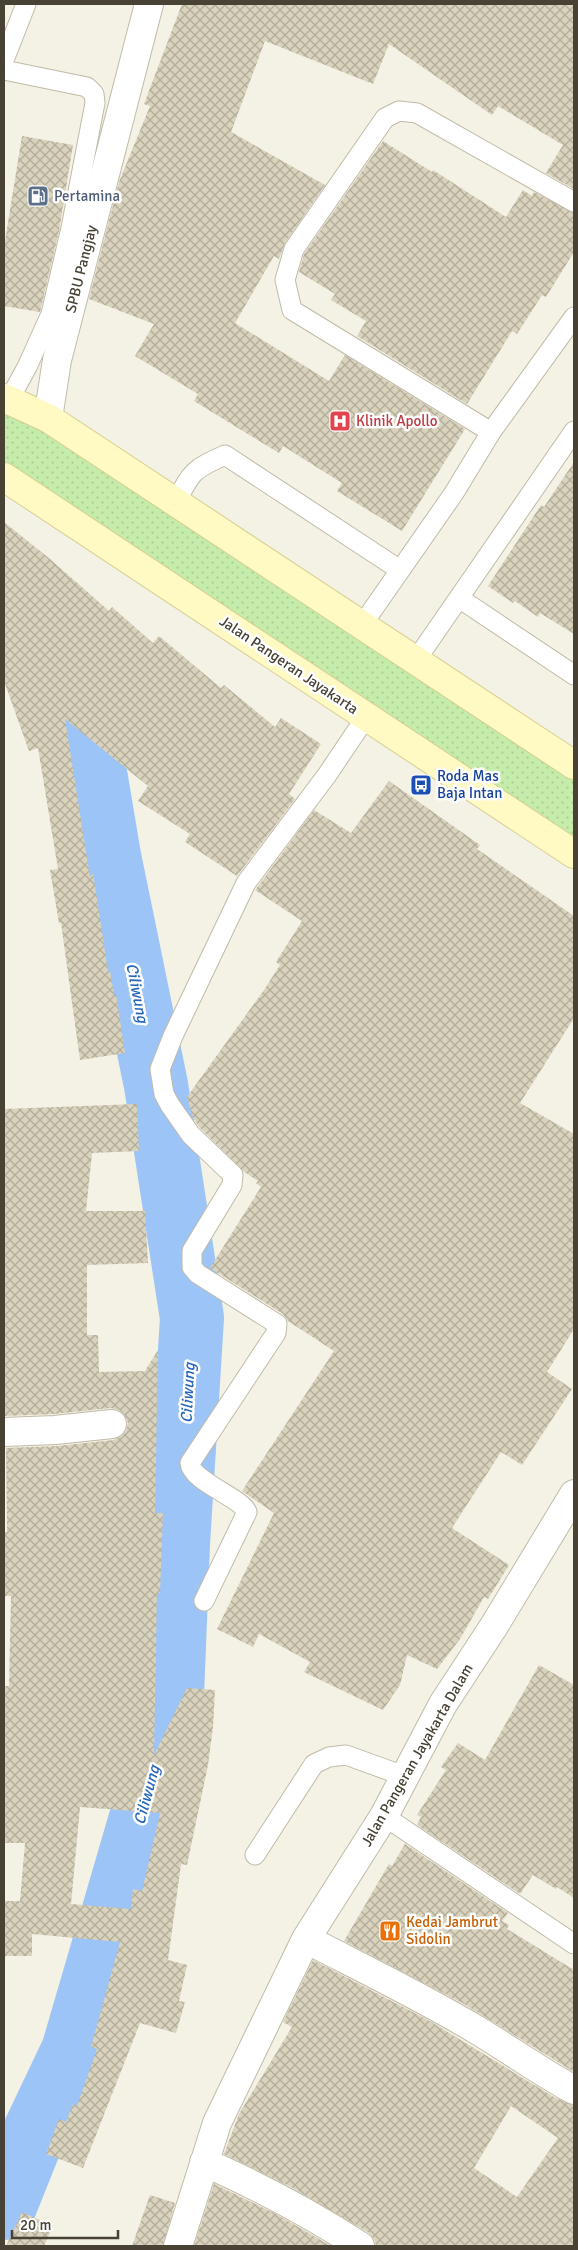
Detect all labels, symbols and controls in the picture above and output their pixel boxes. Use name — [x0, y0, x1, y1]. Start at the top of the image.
fuel station icon: Pertamina — [26, 184, 50, 208]
place label: Pertamina — [54, 187, 120, 205]
street label: SPBU Pangjay — [61, 223, 101, 315]
hospital icon: Klinik Apollo — [328, 409, 352, 433]
place label: Klinik Apollo — [356, 412, 438, 430]
street label: Jalan Pangeran Jayakarta — [216, 612, 362, 718]
place label: Roda Mas Baja Intan — [437, 767, 502, 802]
bus stop icon: Roda Mas Baja Intan — [409, 773, 433, 797]
water label: Ciliwung — [121, 962, 153, 1026]
water label: Ciliwung — [176, 1361, 200, 1424]
street label: Jalan Pangeran Jayakarta Dalam — [357, 1660, 477, 1849]
water label: Ciliwung — [130, 1762, 165, 1827]
place label: Kedai Jambrut Sidolin — [406, 1913, 498, 1948]
restaurant icon: Kedai Jambrut Sidolin — [378, 1919, 402, 1943]
scale bar — [12, 2208, 119, 2240]
text: 20 m — [20, 2216, 51, 2234]

